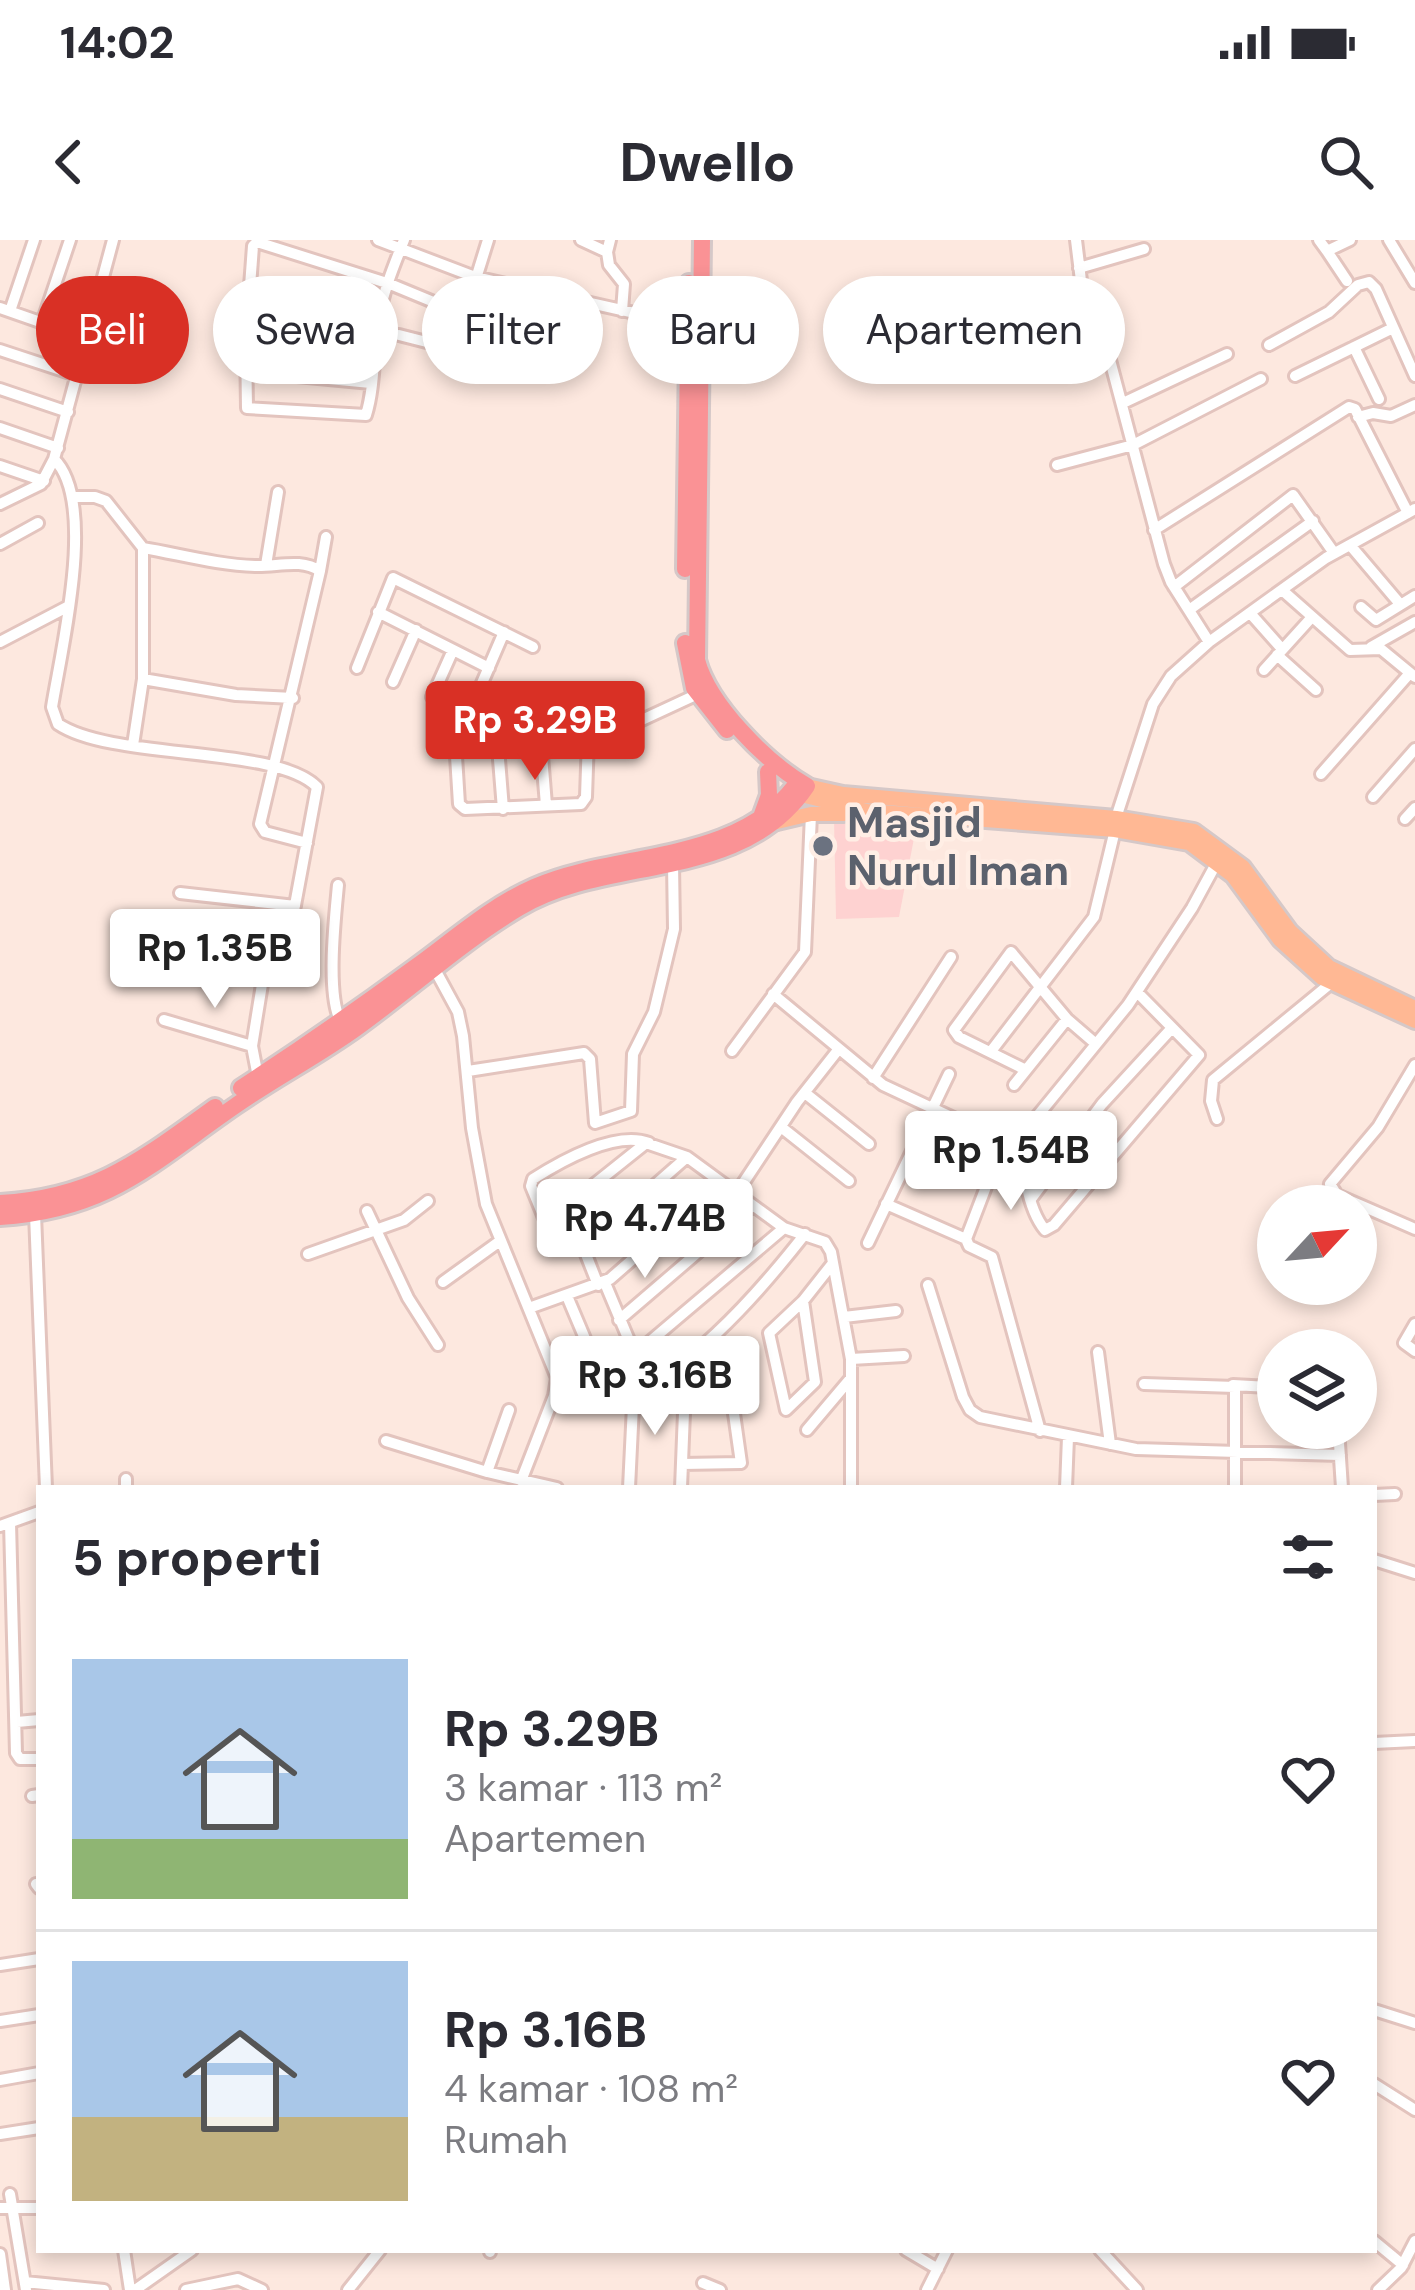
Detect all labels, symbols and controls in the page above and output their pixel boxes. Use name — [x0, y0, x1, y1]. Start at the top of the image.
text: 14:02 — [60, 13, 175, 72]
text: Dwello — [620, 127, 795, 198]
icon: back — [36, 129, 102, 195]
icon: search — [1313, 129, 1379, 195]
chip: Beli — [36, 276, 189, 384]
chip: Sewa — [213, 276, 398, 384]
chip: Filter — [422, 276, 603, 384]
chip: Baru — [627, 276, 799, 384]
chip: Apartemen — [823, 276, 1125, 384]
pin: Rp 3.29B — [411, 681, 659, 783]
text: Rp 3.29B — [453, 694, 617, 745]
place label: Masjid Nurul Iman — [847, 795, 1069, 898]
marker: Masjid Nurul Iman — [810, 833, 836, 859]
pin: Rp 1.35B — [91, 909, 339, 1011]
text: Rp 1.35B — [137, 922, 293, 973]
pin: Rp 1.54B — [887, 1111, 1135, 1213]
text: Rp 1.54B — [932, 1124, 1090, 1175]
pin: Rp 4.74B — [521, 1179, 769, 1281]
north arrow — [1257, 1185, 1377, 1305]
map controls — [1257, 1185, 1377, 1449]
text: Rp 4.74B — [564, 1192, 726, 1243]
button: layers — [1257, 1329, 1377, 1449]
pin: Rp 3.16B — [531, 1336, 779, 1438]
text: Rp 3.16B — [577, 1349, 733, 1400]
text: 5 properti — [72, 1524, 322, 1591]
icon: filters — [1275, 1524, 1341, 1590]
text: Rp 3.29B — [444, 1695, 659, 1762]
icon: home — [168, 1707, 312, 1851]
icon: heart — [1275, 1746, 1341, 1812]
text: 3 kamar · 113 m² — [444, 1762, 722, 1813]
text: Apartemen — [444, 1813, 646, 1864]
text: Rp 3.16B — [444, 1996, 647, 2063]
icon: home — [168, 2009, 312, 2153]
icon: heart — [1275, 2048, 1341, 2114]
text: 4 kamar · 108 m² — [444, 2063, 738, 2114]
text: Rumah — [444, 2114, 568, 2165]

